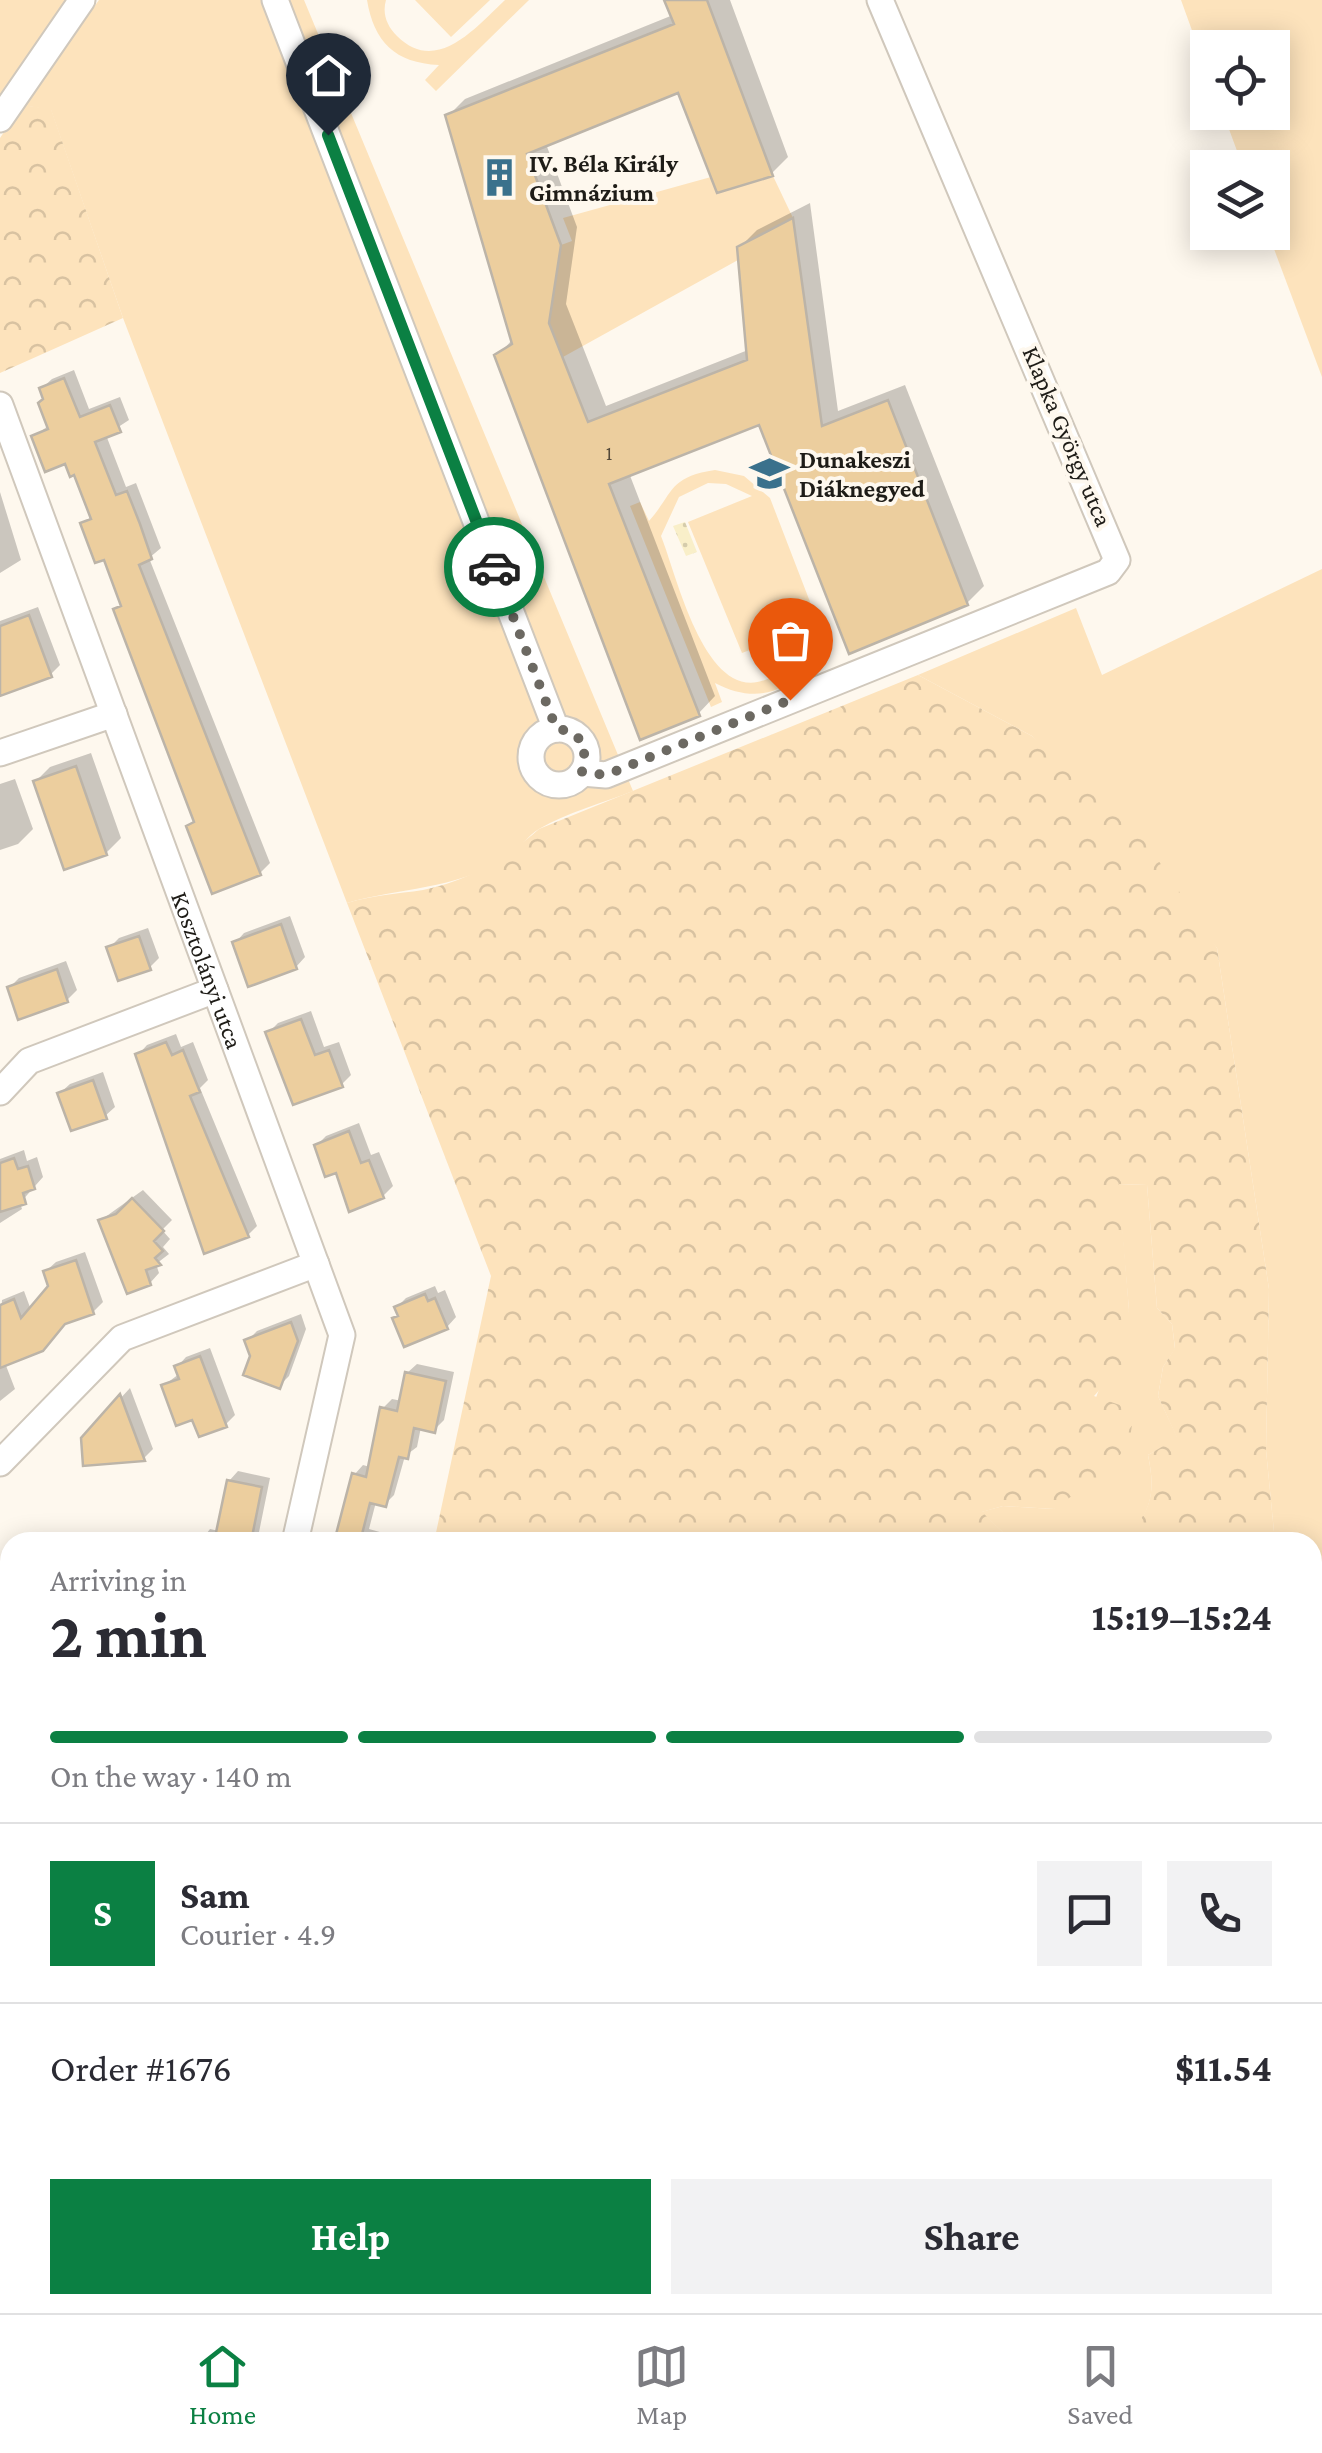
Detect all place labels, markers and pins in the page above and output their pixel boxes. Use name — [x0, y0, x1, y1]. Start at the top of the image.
pin — [286, 33, 371, 136]
place label: IV. Béla Király Gimnázium — [529, 150, 679, 206]
building icon: IV. Béla Király Gimnázium — [478, 156, 520, 198]
place label: Dunakeszi Diáknegyed — [799, 446, 925, 502]
school or university icon: Dunakeszi Diáknegyed — [748, 452, 790, 494]
pin — [748, 598, 833, 701]

